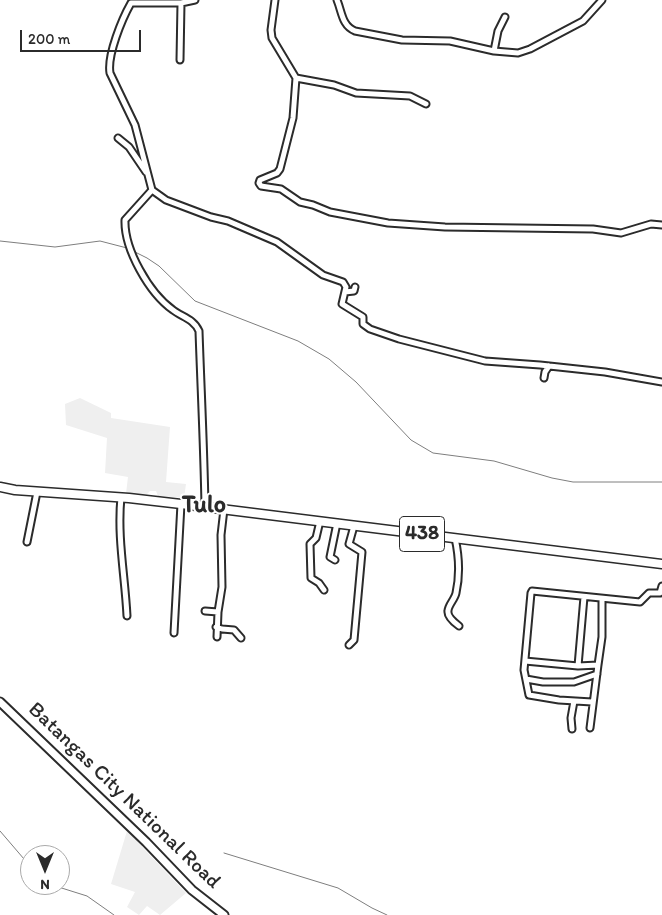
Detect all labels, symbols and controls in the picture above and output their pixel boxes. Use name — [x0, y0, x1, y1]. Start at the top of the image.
scale bar — [22, 20, 144, 52]
text: 200 m — [28, 30, 70, 48]
district label: Tulo — [182, 492, 226, 520]
road number: 438 — [400, 516, 444, 552]
street label: Batangas City National Road — [22, 697, 226, 895]
north arrow — [20, 845, 70, 895]

